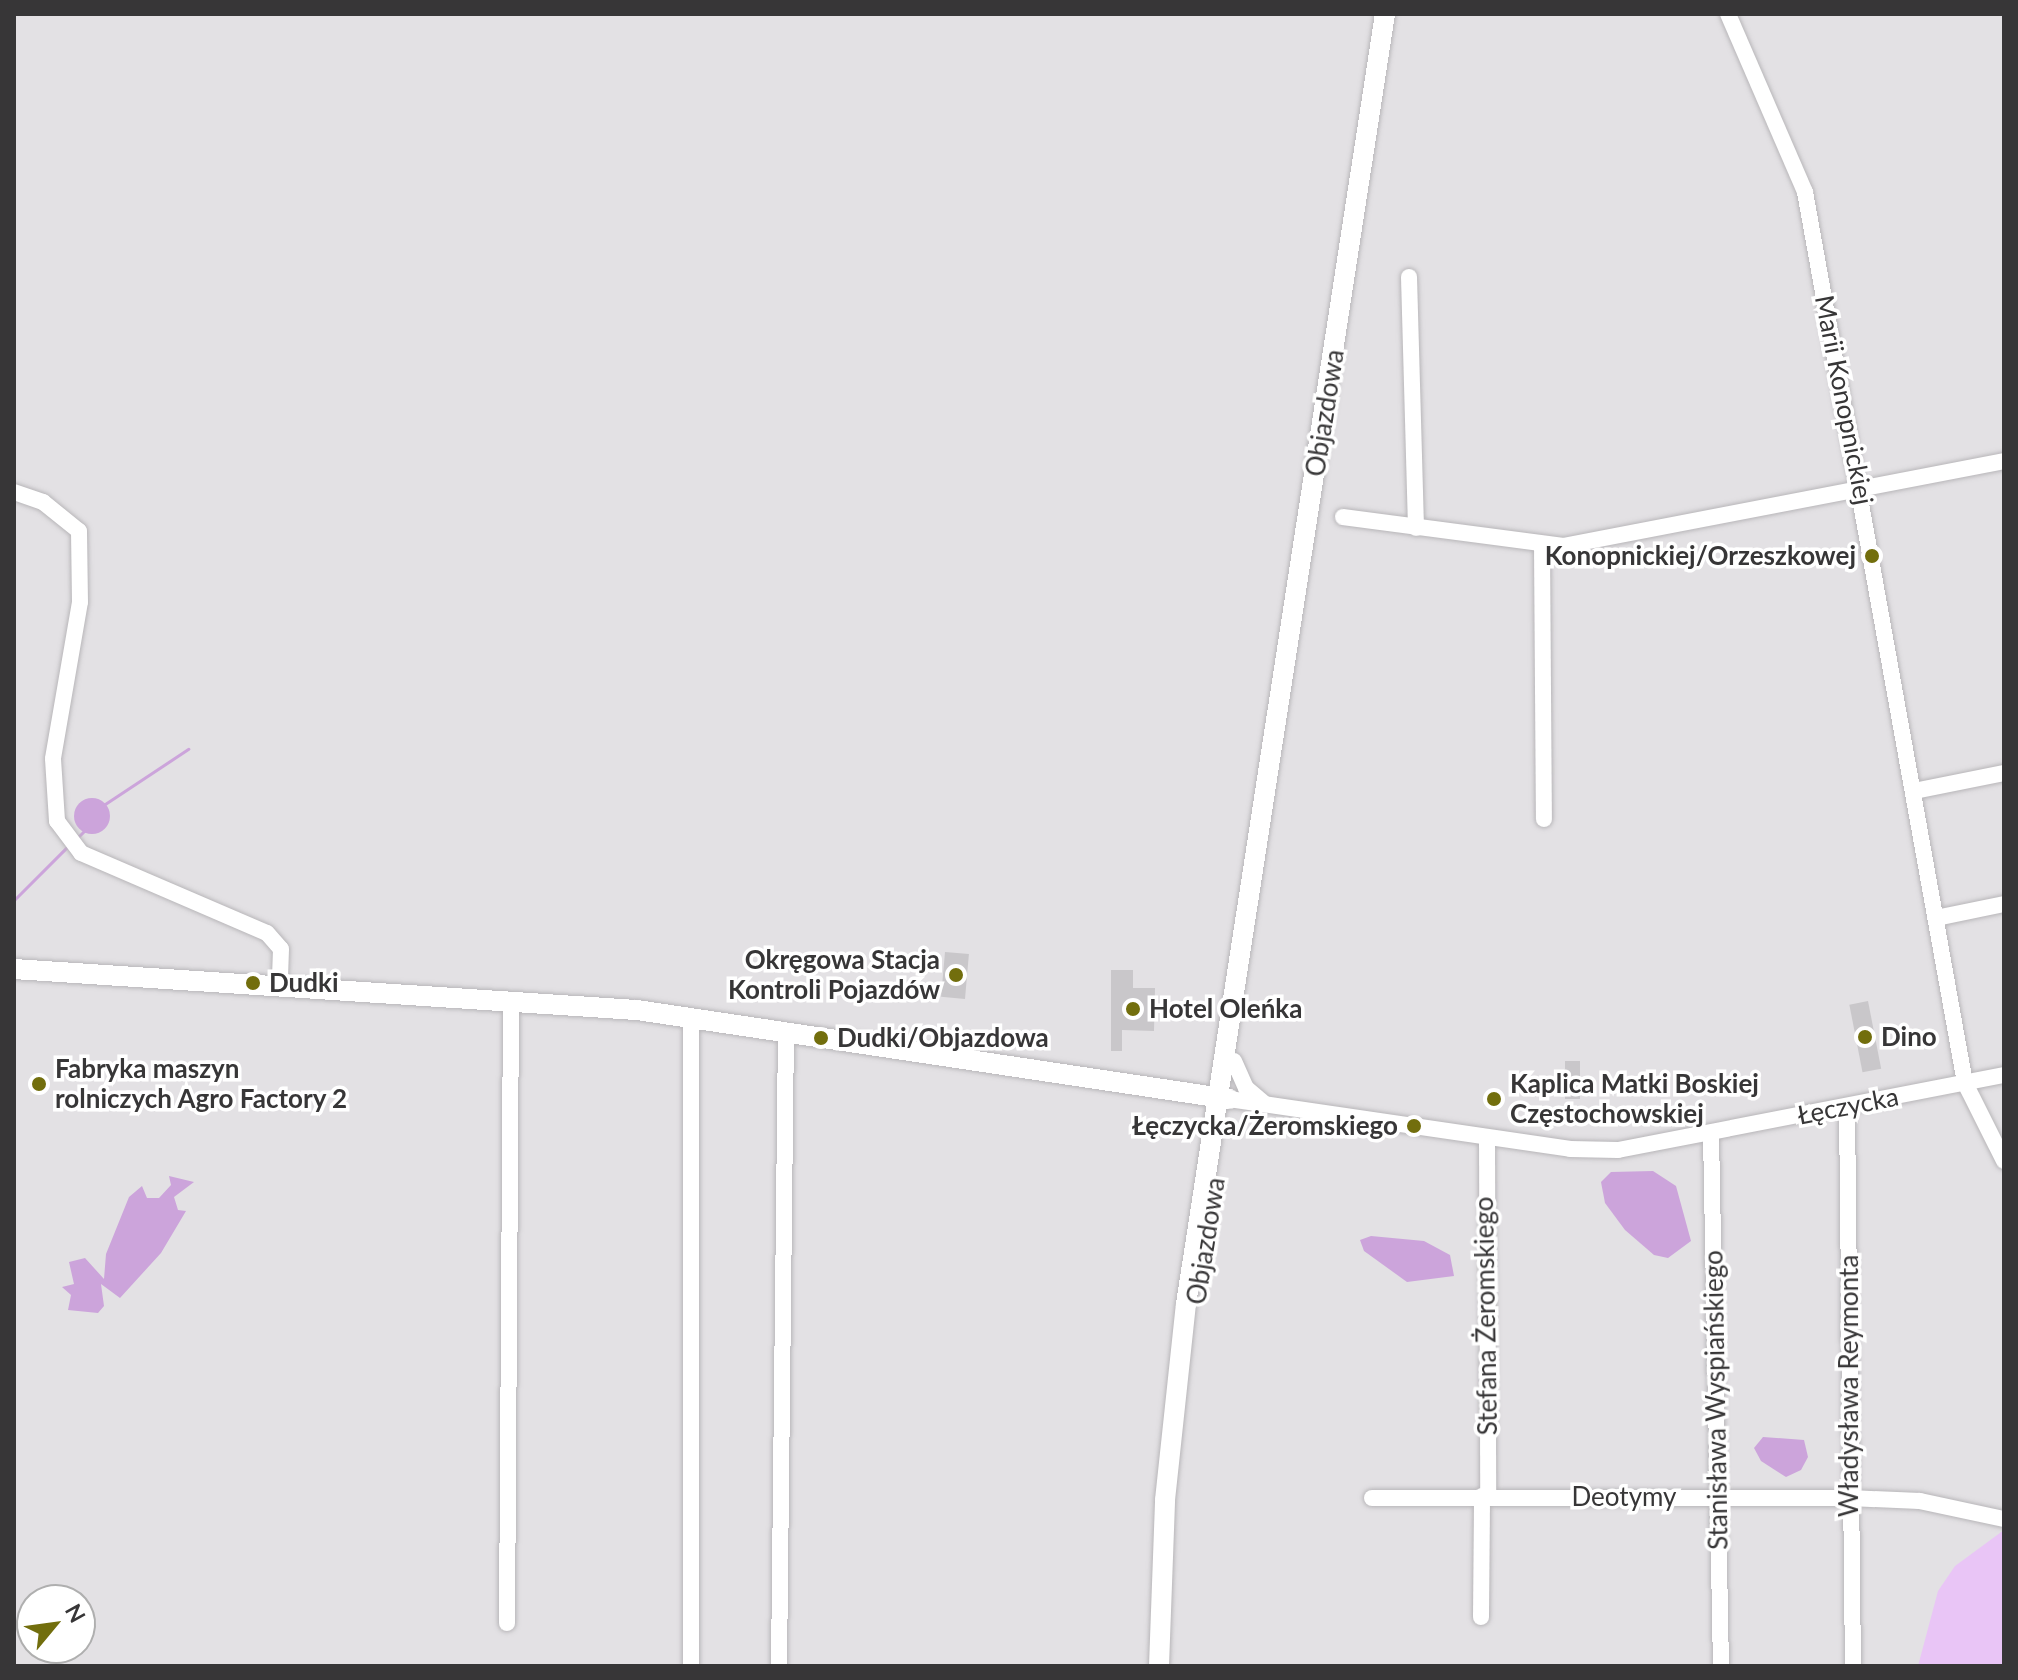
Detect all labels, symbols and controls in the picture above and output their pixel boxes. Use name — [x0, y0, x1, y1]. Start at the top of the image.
street label: Marii Konopnickiej — [1808, 293, 1880, 507]
street label: Objazdowa — [1300, 347, 1350, 479]
place label: Konopnickiej/Orzeszkowej — [1545, 540, 1856, 572]
marker: Konopnickiej/Orzeszkowej — [1863, 547, 1881, 565]
place label: Okręgowa Stacja Kontroli Pojazdów — [728, 944, 940, 1006]
marker: Okręgowa Stacja Kontroli Pojazdów — [947, 966, 965, 984]
place label: Dudki — [269, 967, 339, 999]
marker: Dudki — [244, 974, 262, 992]
place label: Hotel Oleńka — [1149, 993, 1302, 1025]
marker: Hotel Oleńka — [1124, 1000, 1142, 1018]
place label: Dino — [1881, 1021, 1937, 1053]
place label: Dudki/Objazdowa — [837, 1022, 1049, 1054]
marker: Dino — [1856, 1028, 1874, 1046]
marker: Dudki/Objazdowa — [812, 1029, 830, 1047]
place label: Fabryka maszyn rolniczych Agro Factory 2 — [55, 1053, 349, 1114]
place label: Kaplica Matki Boskiej Częstochowskiej — [1510, 1068, 1759, 1130]
marker: Fabryka maszyn rolniczych Agro Factory 2 — [30, 1075, 48, 1093]
street label: Łęczycka — [1795, 1081, 1901, 1131]
marker: Kaplica Matki Boskiej Częstochowskiej — [1485, 1090, 1503, 1108]
place label: Łęczycka/Żeromskiego — [1132, 1110, 1398, 1142]
marker: Łęczycka/Żeromskiego — [1405, 1117, 1423, 1135]
street label: Objazdowa — [1181, 1175, 1231, 1307]
street label: Stefana Żeromskiego — [1468, 1196, 1504, 1436]
street label: Stanisława Wyspiańskiego — [1698, 1250, 1734, 1550]
street label: Władysława Reymonta — [1833, 1255, 1865, 1517]
street label: Deotymy — [1571, 1481, 1677, 1513]
north arrow — [16, 1584, 96, 1664]
text: N — [60, 1599, 92, 1627]

